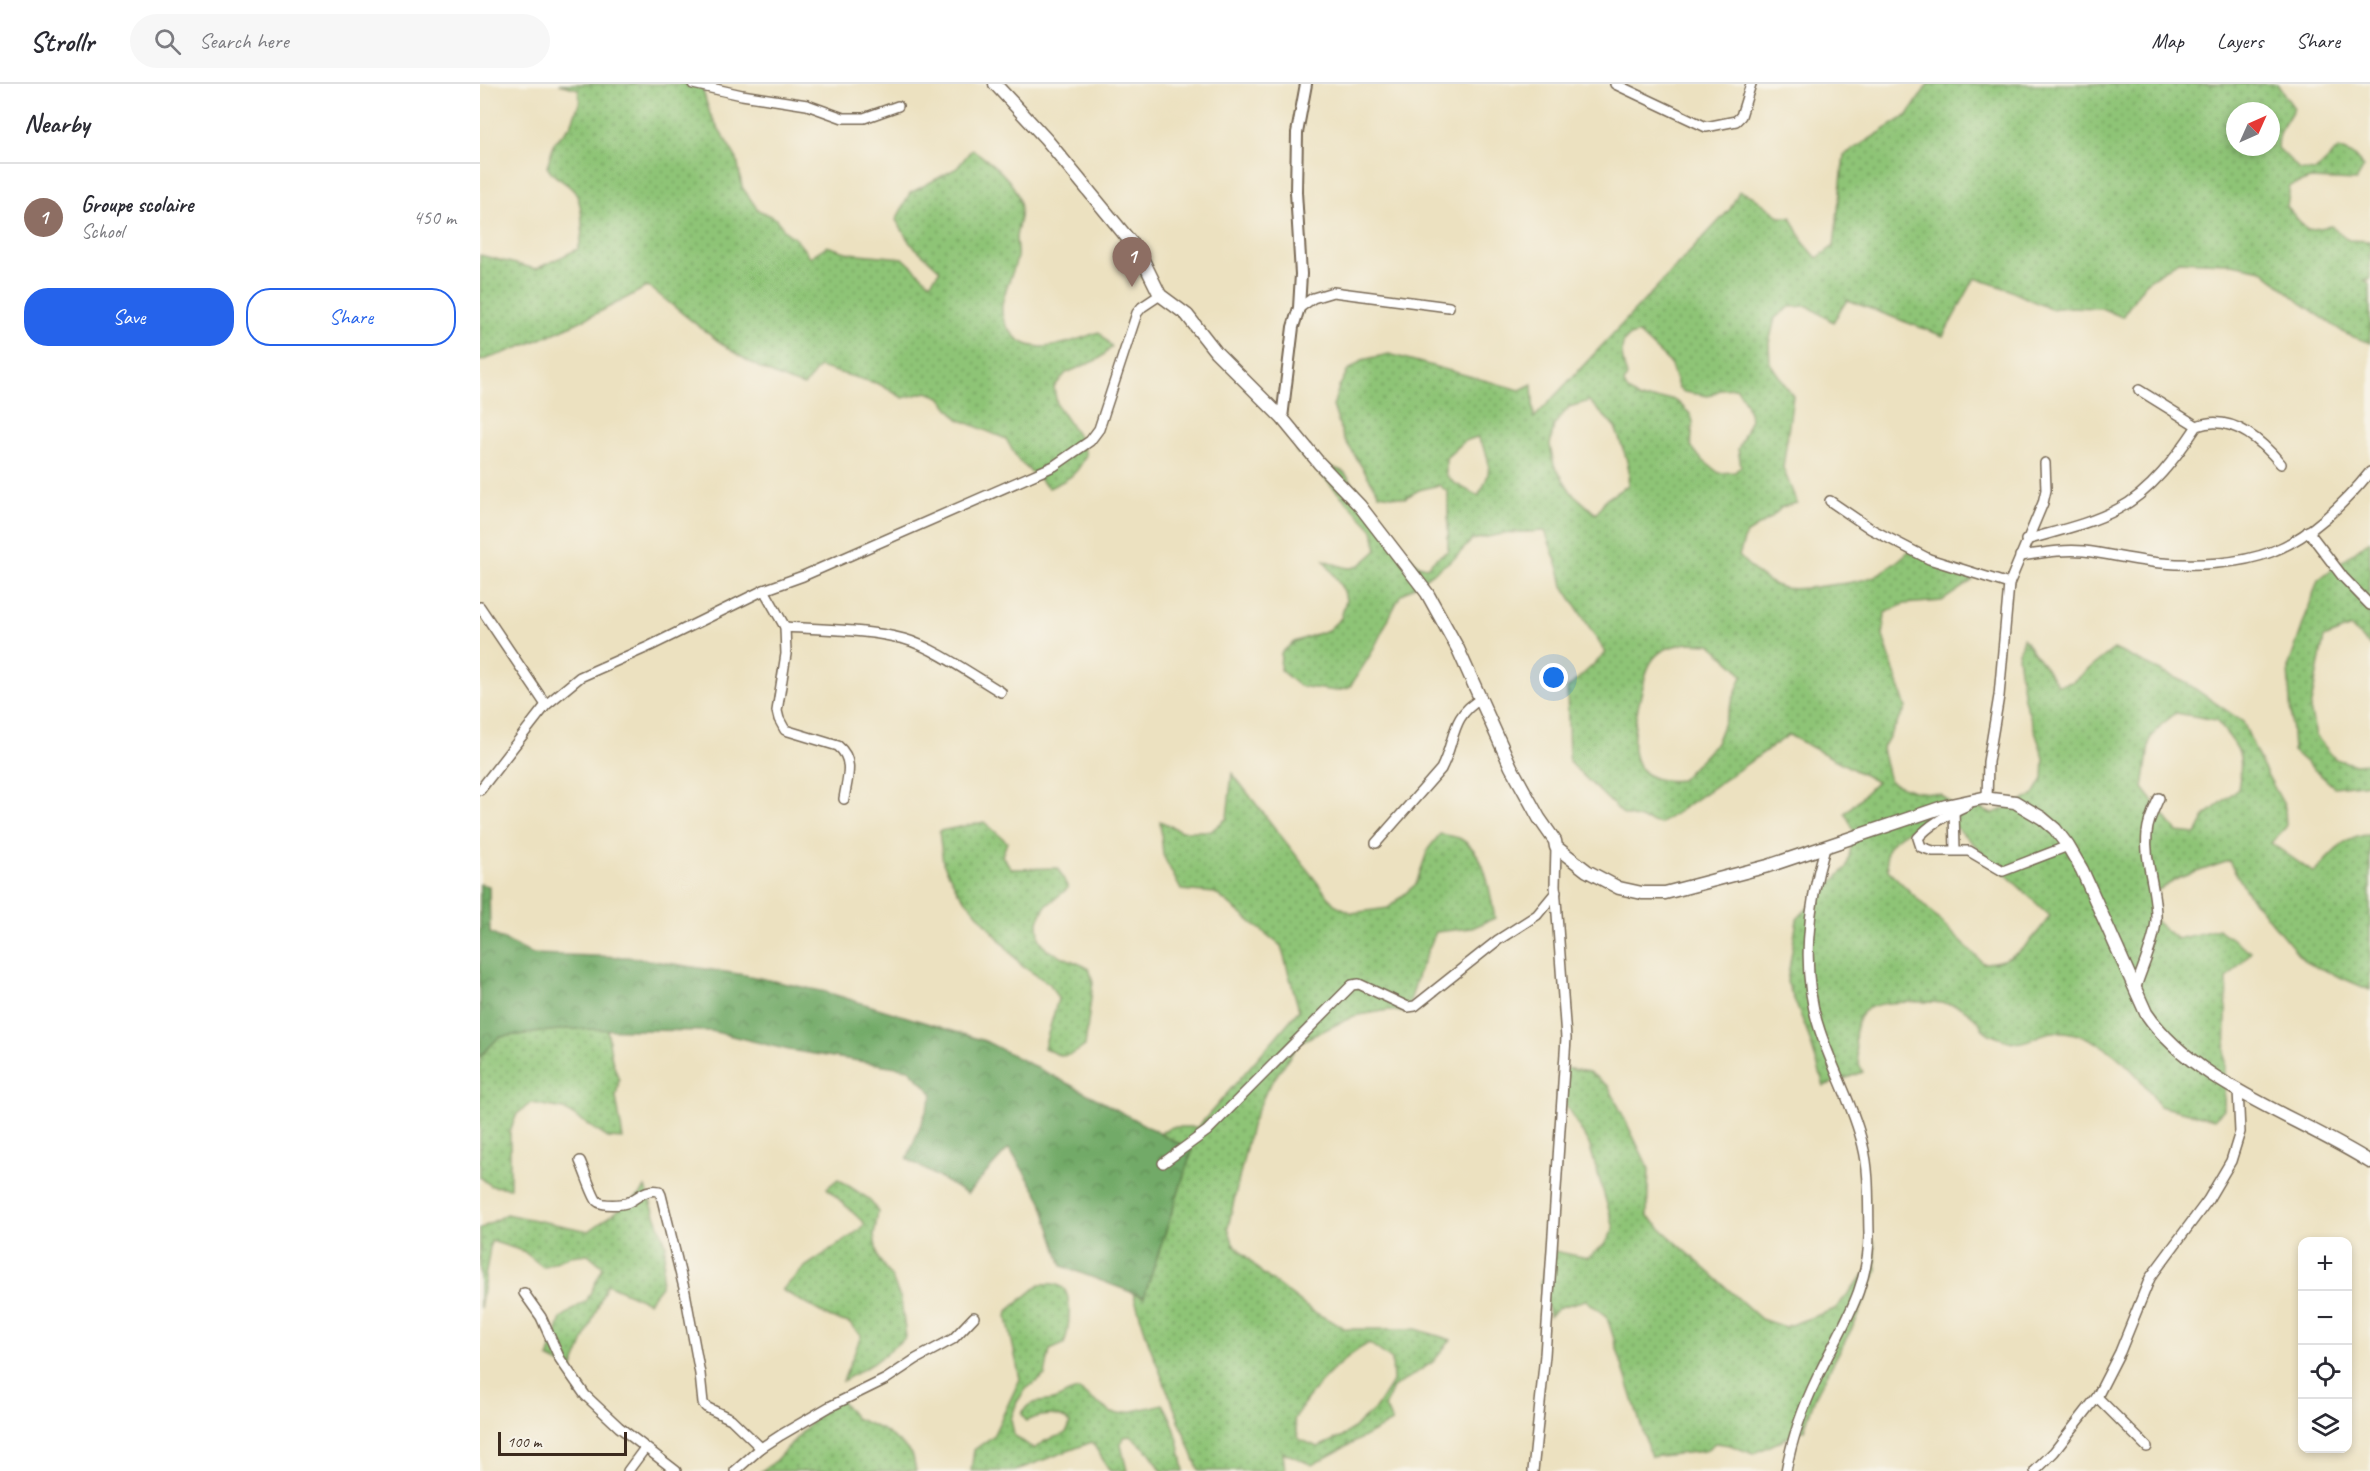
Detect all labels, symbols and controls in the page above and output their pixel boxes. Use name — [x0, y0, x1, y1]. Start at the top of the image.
search box — [130, 14, 550, 68]
text: Strollr — [30, 24, 94, 59]
icon: search — [151, 25, 184, 58]
text: Search here — [199, 27, 289, 55]
text: Map — [2151, 28, 2184, 54]
text: Layers — [2217, 28, 2263, 54]
text: Share — [2296, 28, 2340, 54]
north arrow — [2226, 102, 2280, 156]
text: Nearby — [24, 107, 89, 140]
text: Groupe scolaire — [81, 191, 193, 219]
text: 1 — [39, 205, 48, 230]
text: 450 m — [413, 205, 456, 230]
text: School — [81, 219, 124, 244]
pin: 1 — [1112, 238, 1152, 287]
button: Save — [24, 288, 234, 346]
button: Share — [246, 288, 456, 346]
your location — [1539, 663, 1568, 692]
map controls — [2298, 1237, 2352, 1453]
button: + — [2298, 1237, 2352, 1291]
button: − — [2298, 1291, 2352, 1345]
button: locate — [2298, 1345, 2352, 1399]
button: layers — [2298, 1399, 2352, 1453]
scale bar — [498, 1429, 627, 1456]
text: 100 m — [507, 1432, 541, 1452]

